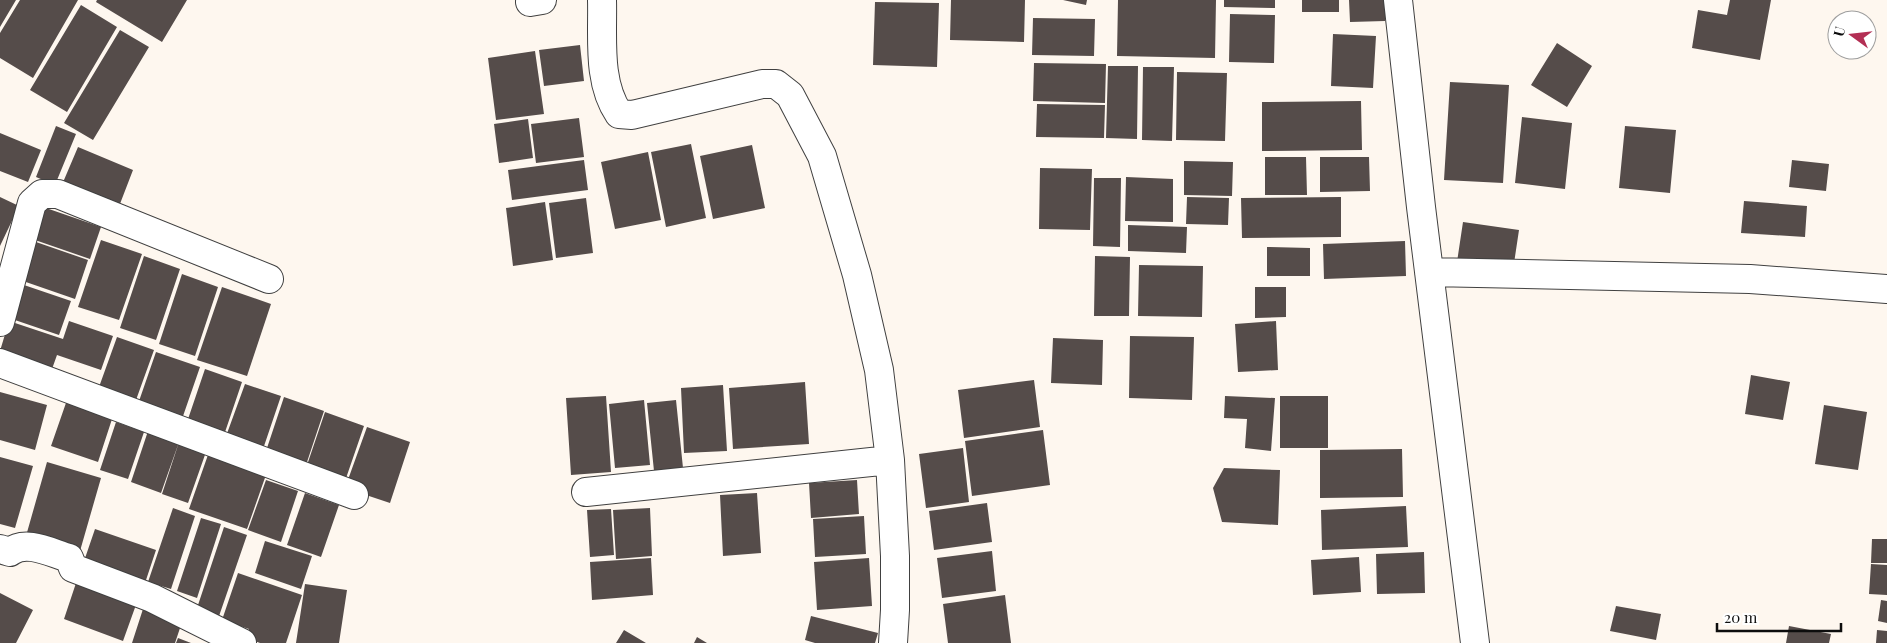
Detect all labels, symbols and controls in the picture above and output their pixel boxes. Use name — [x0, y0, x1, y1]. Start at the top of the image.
north arrow — [1827, 10, 1877, 60]
text: U — [1829, 24, 1849, 39]
scale bar — [1717, 600, 1841, 632]
text: 20 m — [1724, 607, 1758, 627]

